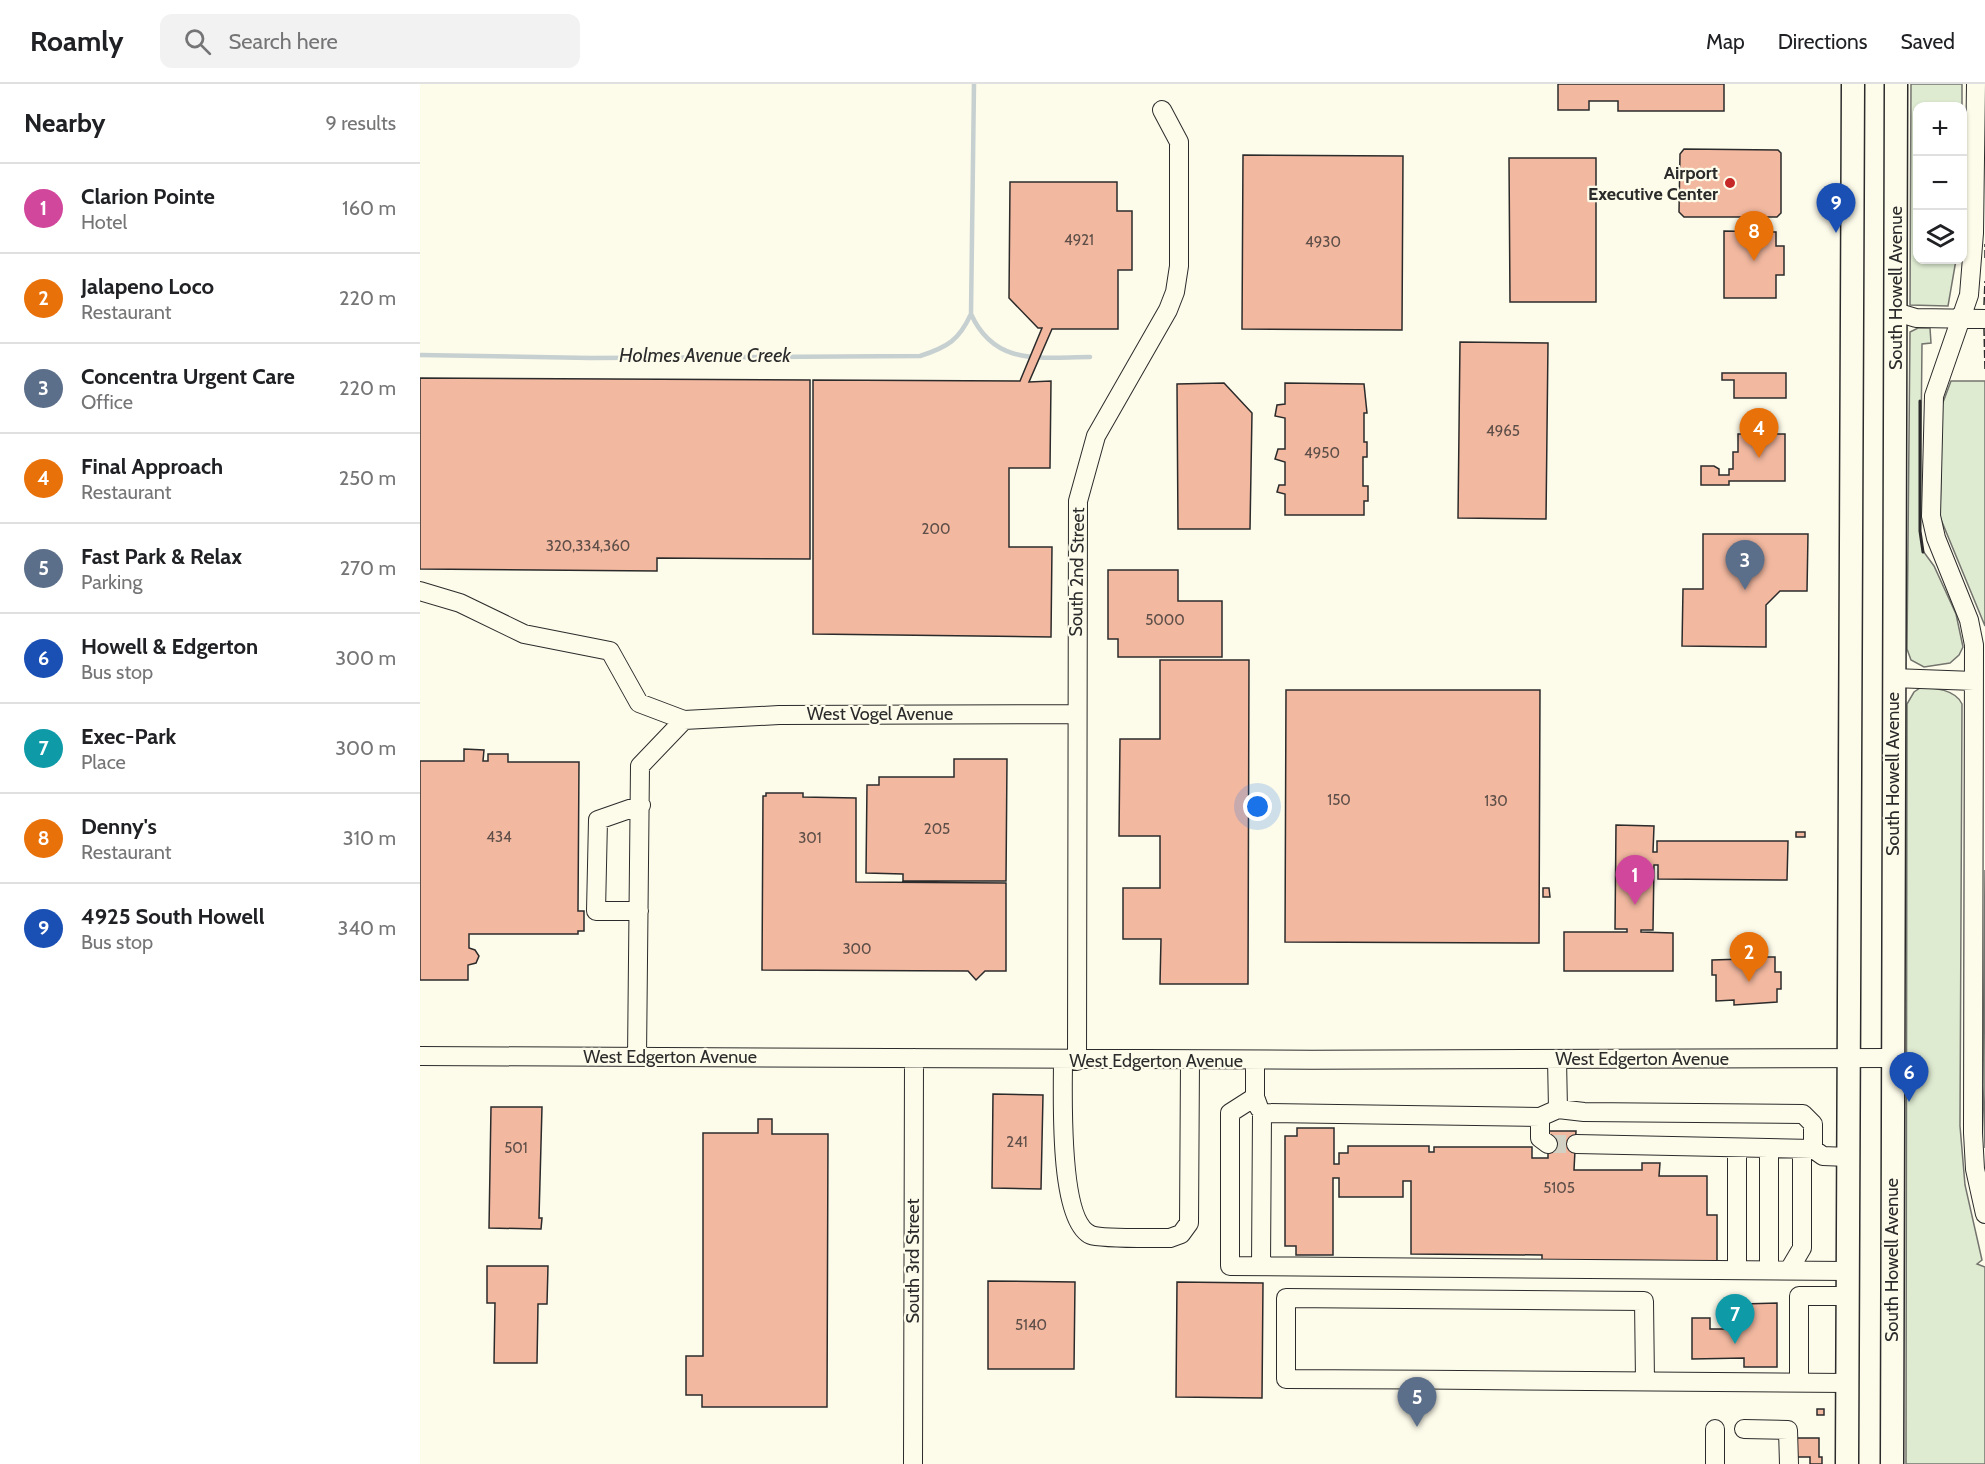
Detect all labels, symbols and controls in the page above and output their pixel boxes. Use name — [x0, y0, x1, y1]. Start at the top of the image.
search box — [160, 14, 580, 68]
text: Roamly — [30, 24, 124, 58]
icon: search — [181, 25, 214, 58]
text: Search here — [229, 28, 338, 55]
text: Map — [1706, 29, 1745, 54]
text: Directions — [1778, 29, 1867, 54]
text: Saved — [1900, 29, 1955, 54]
map controls — [1913, 102, 1967, 264]
button: + — [1913, 102, 1967, 156]
text: Nearby — [24, 107, 105, 139]
text: 9 results — [325, 111, 396, 135]
button: − — [1913, 156, 1967, 210]
place label: Airport Executive Center — [1588, 162, 1718, 205]
marker: Airport Executive Center — [1723, 176, 1737, 190]
text: Clarion Pointe — [81, 183, 215, 210]
pin: 9 — [1816, 184, 1856, 233]
text: 1 — [40, 196, 47, 220]
text: 160 m — [342, 196, 396, 220]
street label: South Howell Avenue — [1885, 206, 1907, 370]
text: Hotel — [81, 210, 127, 234]
button: layers — [1913, 210, 1967, 264]
pin: 8 — [1734, 212, 1774, 261]
house number: 4921 — [1064, 231, 1094, 249]
house number: 4930 — [1305, 233, 1341, 251]
text: Jalapeno Loco — [81, 273, 214, 300]
text: 2 — [38, 286, 49, 310]
text: 220 m — [339, 286, 396, 310]
text: Restaurant — [81, 300, 172, 324]
water label: Holmes Avenue Creek — [619, 343, 792, 367]
text: Concentra Urgent Care — [81, 363, 295, 390]
text: 3 — [38, 376, 49, 400]
text: 220 m — [339, 376, 396, 400]
text: Office — [81, 390, 133, 414]
pin: 4 — [1740, 408, 1778, 458]
house number: 4965 — [1486, 422, 1520, 440]
house number: 4950 — [1304, 444, 1340, 462]
text: Final Approach — [81, 453, 223, 480]
text: 4 — [37, 466, 50, 490]
text: 250 m — [339, 466, 396, 490]
text: Restaurant — [81, 480, 172, 504]
street label: South 2nd Street — [1065, 507, 1089, 637]
house number: 200 — [922, 520, 950, 538]
house number: 320,334,360 — [546, 537, 630, 555]
pin: 3 — [1726, 540, 1764, 590]
text: Fast Park & Relax — [81, 543, 242, 570]
text: 5 — [38, 556, 49, 580]
text: 270 m — [340, 556, 396, 580]
text: Parking — [81, 570, 142, 594]
house number: 5000 — [1145, 611, 1185, 629]
text: Howell & Edgerton — [81, 633, 258, 660]
text: 6 — [38, 646, 49, 670]
text: 300 m — [335, 646, 396, 670]
text: Bus stop — [81, 660, 153, 684]
street label: South Howell Avenue — [1882, 692, 1904, 856]
street label: West Vogel Avenue — [807, 703, 953, 725]
text: Exec-Park — [81, 723, 176, 750]
text: 7 — [38, 736, 49, 760]
text: 300 m — [335, 736, 396, 760]
text: Place — [81, 750, 126, 774]
house number: 150 — [1327, 791, 1351, 809]
your location — [1243, 792, 1272, 821]
house number: 130 — [1484, 792, 1508, 810]
text: Denny's — [81, 813, 157, 840]
house number: 205 — [924, 820, 950, 838]
text: 8 — [37, 826, 50, 850]
text: 310 m — [343, 826, 396, 850]
house number: 434 — [486, 828, 512, 846]
house number: 301 — [798, 829, 822, 847]
text: Restaurant — [81, 840, 172, 864]
pin: 1 — [1616, 856, 1654, 905]
text: 4925 South Howell — [81, 903, 264, 930]
text: 9 — [38, 916, 49, 940]
text: 340 m — [338, 916, 396, 940]
text: Bus stop — [81, 930, 153, 954]
pin: 2 — [1730, 932, 1768, 982]
house number: 300 — [842, 940, 872, 958]
street label: West Edgerton Avenue — [583, 1046, 757, 1068]
street label: West Edgerton Avenue — [1555, 1048, 1729, 1070]
street label: West Edgerton Avenue — [1069, 1050, 1243, 1072]
pin: 6 — [1890, 1052, 1928, 1102]
house number: 241 — [1006, 1133, 1028, 1151]
house number: 501 — [504, 1139, 528, 1157]
street label: South Howell Avenue — [1881, 1178, 1903, 1342]
house number: 5105 — [1543, 1179, 1575, 1197]
street label: South 3rd Street — [902, 1198, 924, 1324]
pin: 7 — [1716, 1294, 1754, 1344]
house number: 5140 — [1015, 1316, 1047, 1334]
pin: 5 — [1398, 1378, 1436, 1427]

